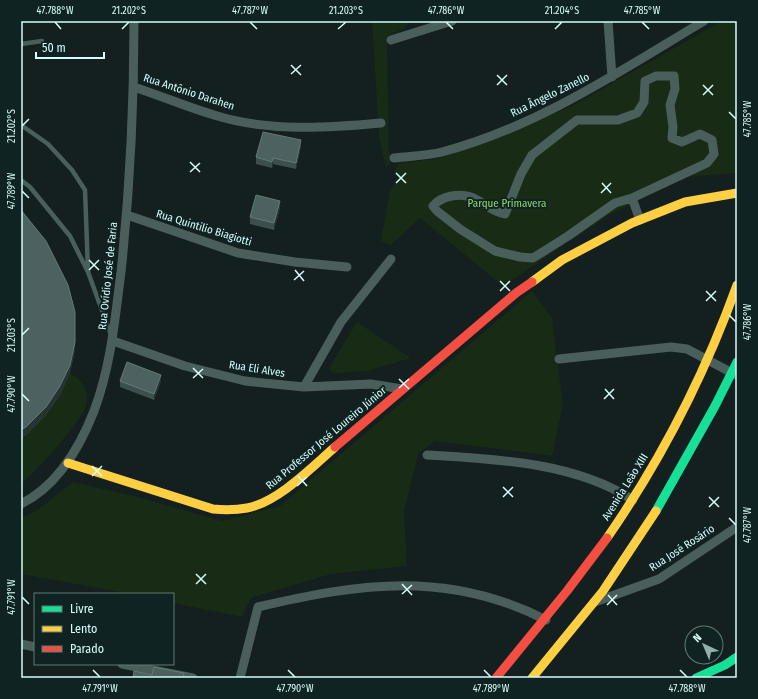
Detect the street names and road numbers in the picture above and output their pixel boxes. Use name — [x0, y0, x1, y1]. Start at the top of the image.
street label: Rua Ângelo Zanello — [508, 70, 592, 120]
street label: Rua Antônio Darahen — [142, 71, 236, 113]
street label: Rua Quintilio Biagiotti — [155, 207, 254, 249]
street label: Rua Ovídio José de Faria — [96, 221, 120, 331]
street label: Rua Eli Alves — [228, 358, 286, 380]
street label: Rua Professor José Loureiro Júnior — [263, 384, 389, 492]
street label: Avenida Leão XIII — [599, 451, 651, 523]
street label: Rua José Rosário — [647, 522, 717, 574]

